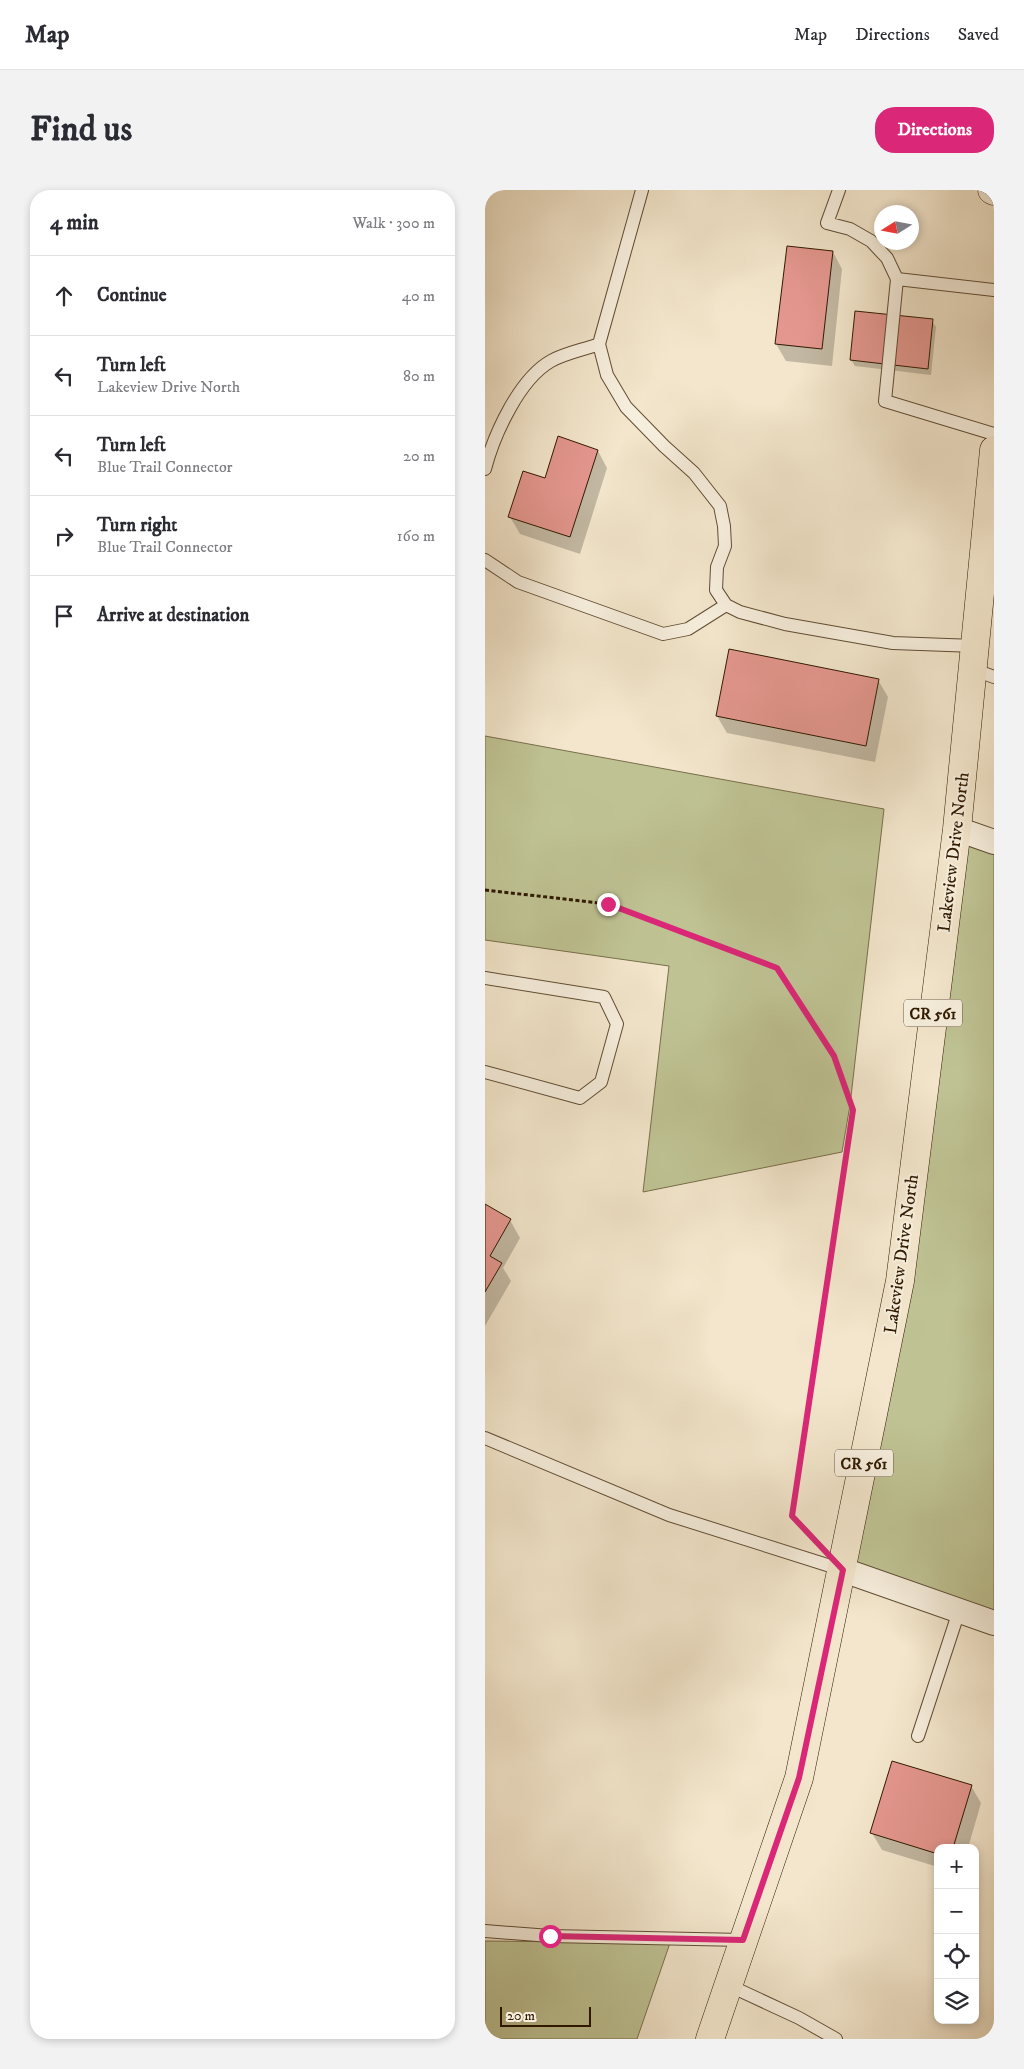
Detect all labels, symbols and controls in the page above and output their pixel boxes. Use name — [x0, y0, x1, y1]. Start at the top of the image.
text: Map — [25, 20, 69, 50]
text: Map — [794, 24, 827, 46]
text: Directions — [855, 24, 930, 46]
text: Saved — [958, 24, 999, 46]
button: Directions — [875, 107, 994, 153]
text: Find us — [30, 108, 132, 152]
north arrow — [874, 205, 919, 250]
text: 4 min — [50, 210, 99, 236]
text: Walk · 300 m — [352, 213, 435, 233]
icon: ahead — [50, 282, 78, 310]
text: Continue — [97, 284, 167, 307]
text: 40 m — [402, 286, 435, 306]
text: Turn left — [97, 354, 166, 377]
icon: left — [50, 362, 78, 390]
text: 80 m — [403, 366, 435, 386]
text: Lakeview Drive North — [97, 377, 240, 397]
text: Turn left — [97, 434, 166, 457]
icon: left — [50, 442, 78, 470]
text: 20 m — [403, 446, 435, 466]
text: Blue Trail Connector — [97, 457, 233, 477]
text: Turn right — [97, 514, 177, 537]
icon: right — [50, 522, 78, 550]
text: 160 m — [397, 526, 435, 546]
text: Blue Trail Connector — [97, 537, 233, 557]
icon: arrive — [50, 602, 78, 630]
text: Arrive at destination — [97, 604, 249, 627]
street label: Lakeview Drive North — [933, 770, 975, 933]
route end — [597, 893, 620, 916]
road number: CR 561 — [904, 1000, 962, 1026]
street label: Lakeview Drive North — [880, 1172, 924, 1335]
road number: CR 561 — [835, 1450, 893, 1476]
map controls — [934, 1844, 979, 2024]
button: + — [934, 1844, 979, 1889]
button: − — [934, 1889, 979, 1934]
route start — [539, 1925, 562, 1948]
button: locate — [934, 1934, 979, 1979]
button: layers — [934, 1979, 979, 2024]
scale bar — [500, 2004, 591, 2027]
text: 20 m — [507, 2007, 535, 2025]

